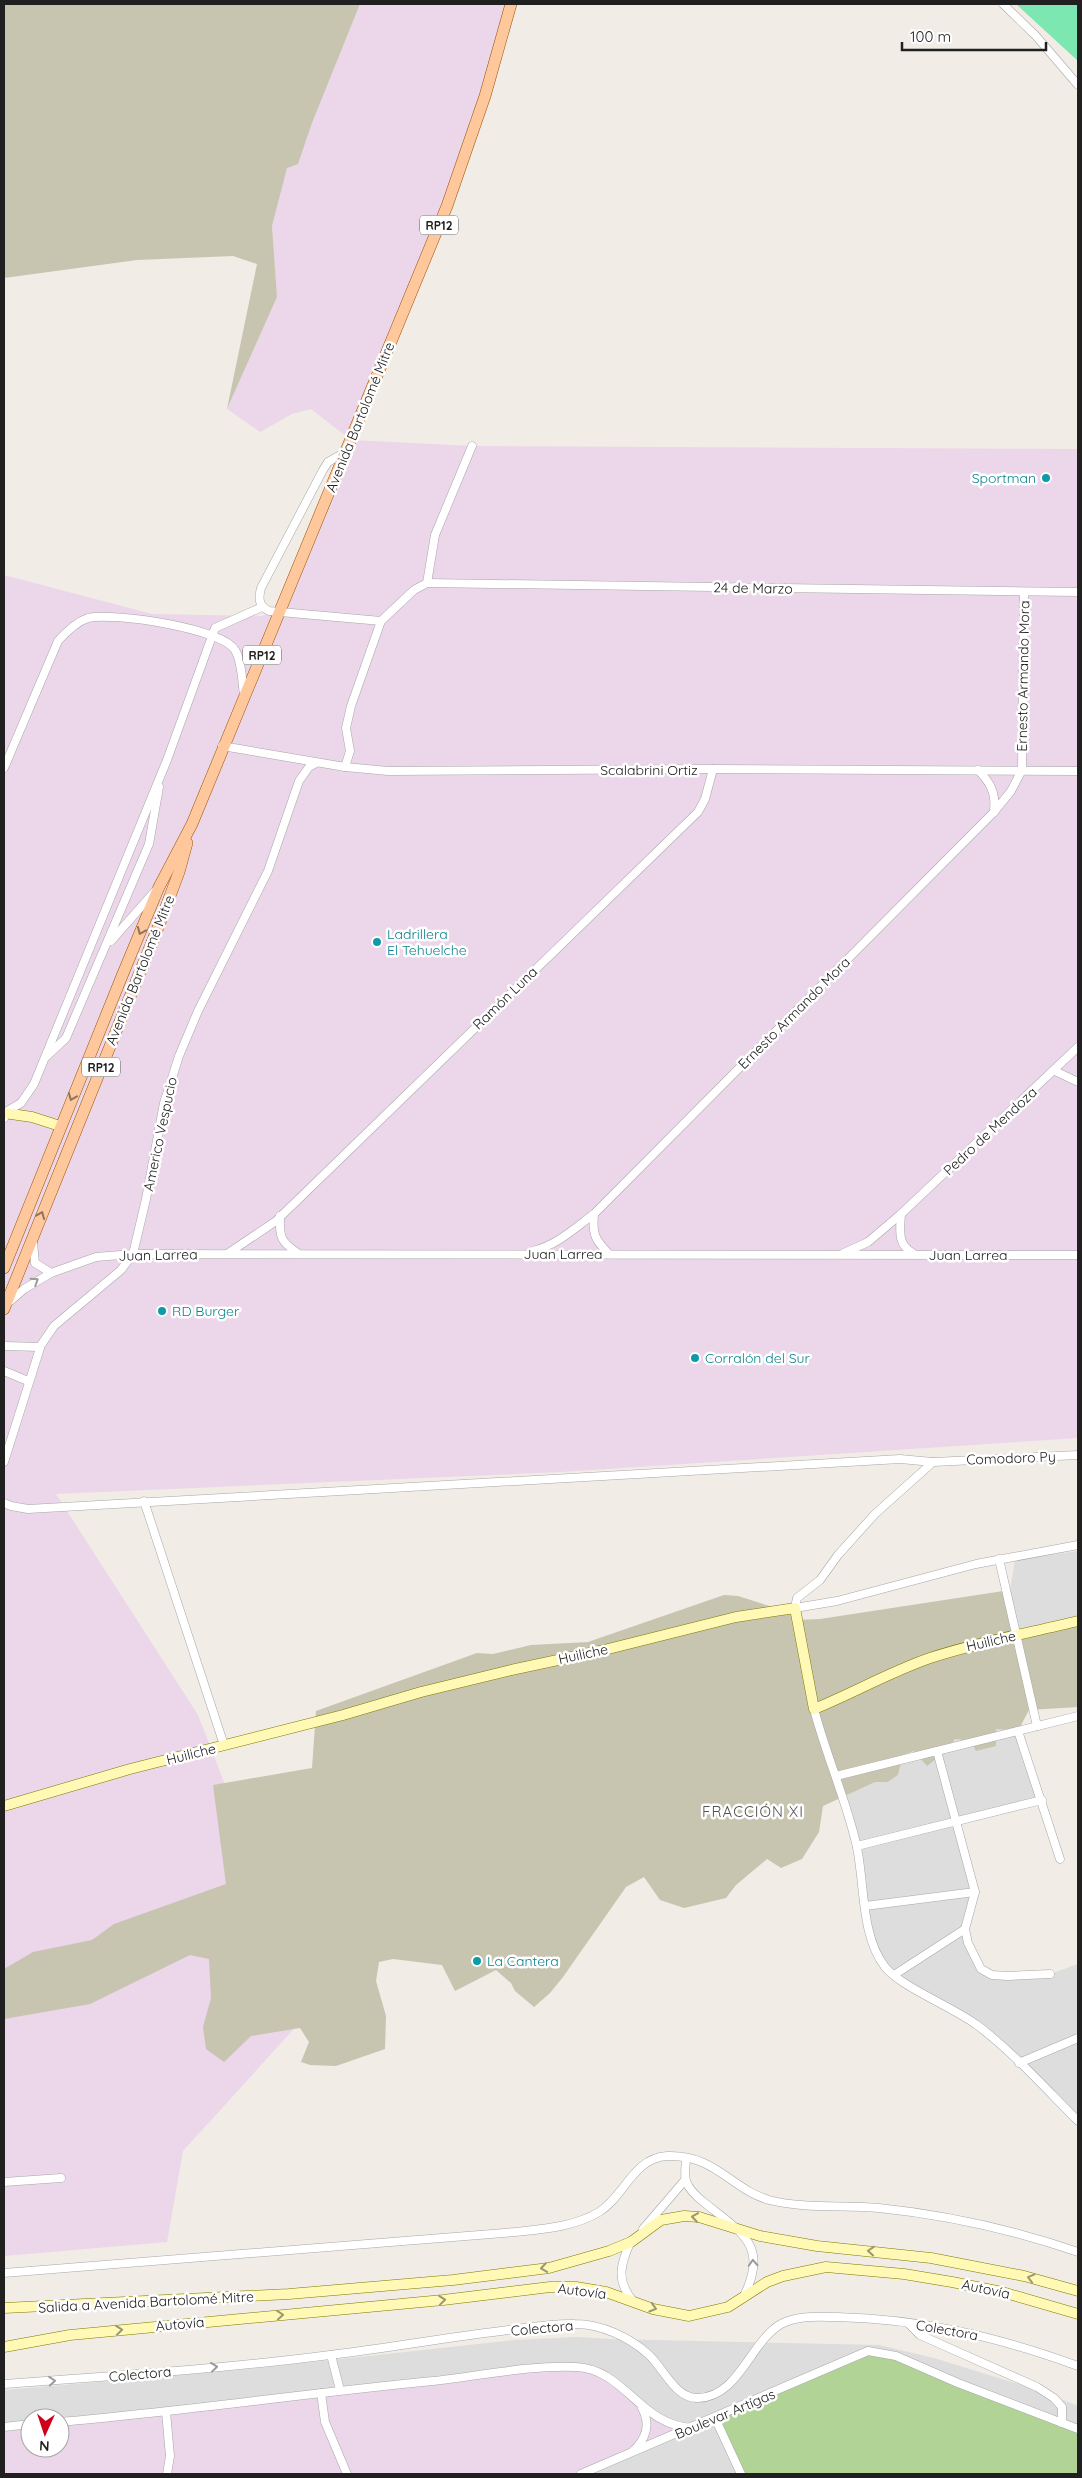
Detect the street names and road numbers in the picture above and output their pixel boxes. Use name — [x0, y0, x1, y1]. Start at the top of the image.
road number: RP12 — [420, 216, 458, 234]
street label: Avenida Bartolomé Mitre — [322, 339, 398, 495]
street label: 24 de Marzo — [713, 578, 793, 598]
street label: Ernesto Armando Mora — [1013, 600, 1033, 752]
road number: RP12 — [243, 646, 281, 664]
street label: Scalabrini Ortiz — [600, 761, 698, 779]
street label: Avenida Bartolomé Mitre — [102, 892, 178, 1048]
street label: Ernesto Armando Mora — [734, 953, 854, 1073]
street label: Ramón Luna — [469, 963, 541, 1033]
road number: RP12 — [82, 1058, 120, 1076]
street label: Americo Vespucio — [139, 1075, 181, 1193]
street label: Pedro de Mendoza — [939, 1083, 1041, 1179]
street label: Juan Larrea — [118, 1245, 198, 1265]
street label: Juan Larrea — [523, 1245, 603, 1263]
street label: Juan Larrea — [928, 1246, 1008, 1264]
street label: Comodoro Py — [966, 1447, 1056, 1469]
street label: Huiliche — [964, 1627, 1018, 1655]
street label: Huiliche — [556, 1640, 610, 1668]
street label: Huiliche — [164, 1739, 218, 1769]
street label: Autovía — [960, 2275, 1012, 2303]
street label: Autovía — [557, 2279, 607, 2303]
street label: Salida a Avenida Bartolomé Mitre — [38, 2287, 254, 2317]
street label: Autovía — [155, 2313, 205, 2335]
street label: Colectora — [510, 2316, 574, 2340]
street label: Colectora — [915, 2316, 979, 2344]
street label: Colectora — [108, 2362, 172, 2386]
street label: Boulevar Artígas — [672, 2385, 778, 2443]

